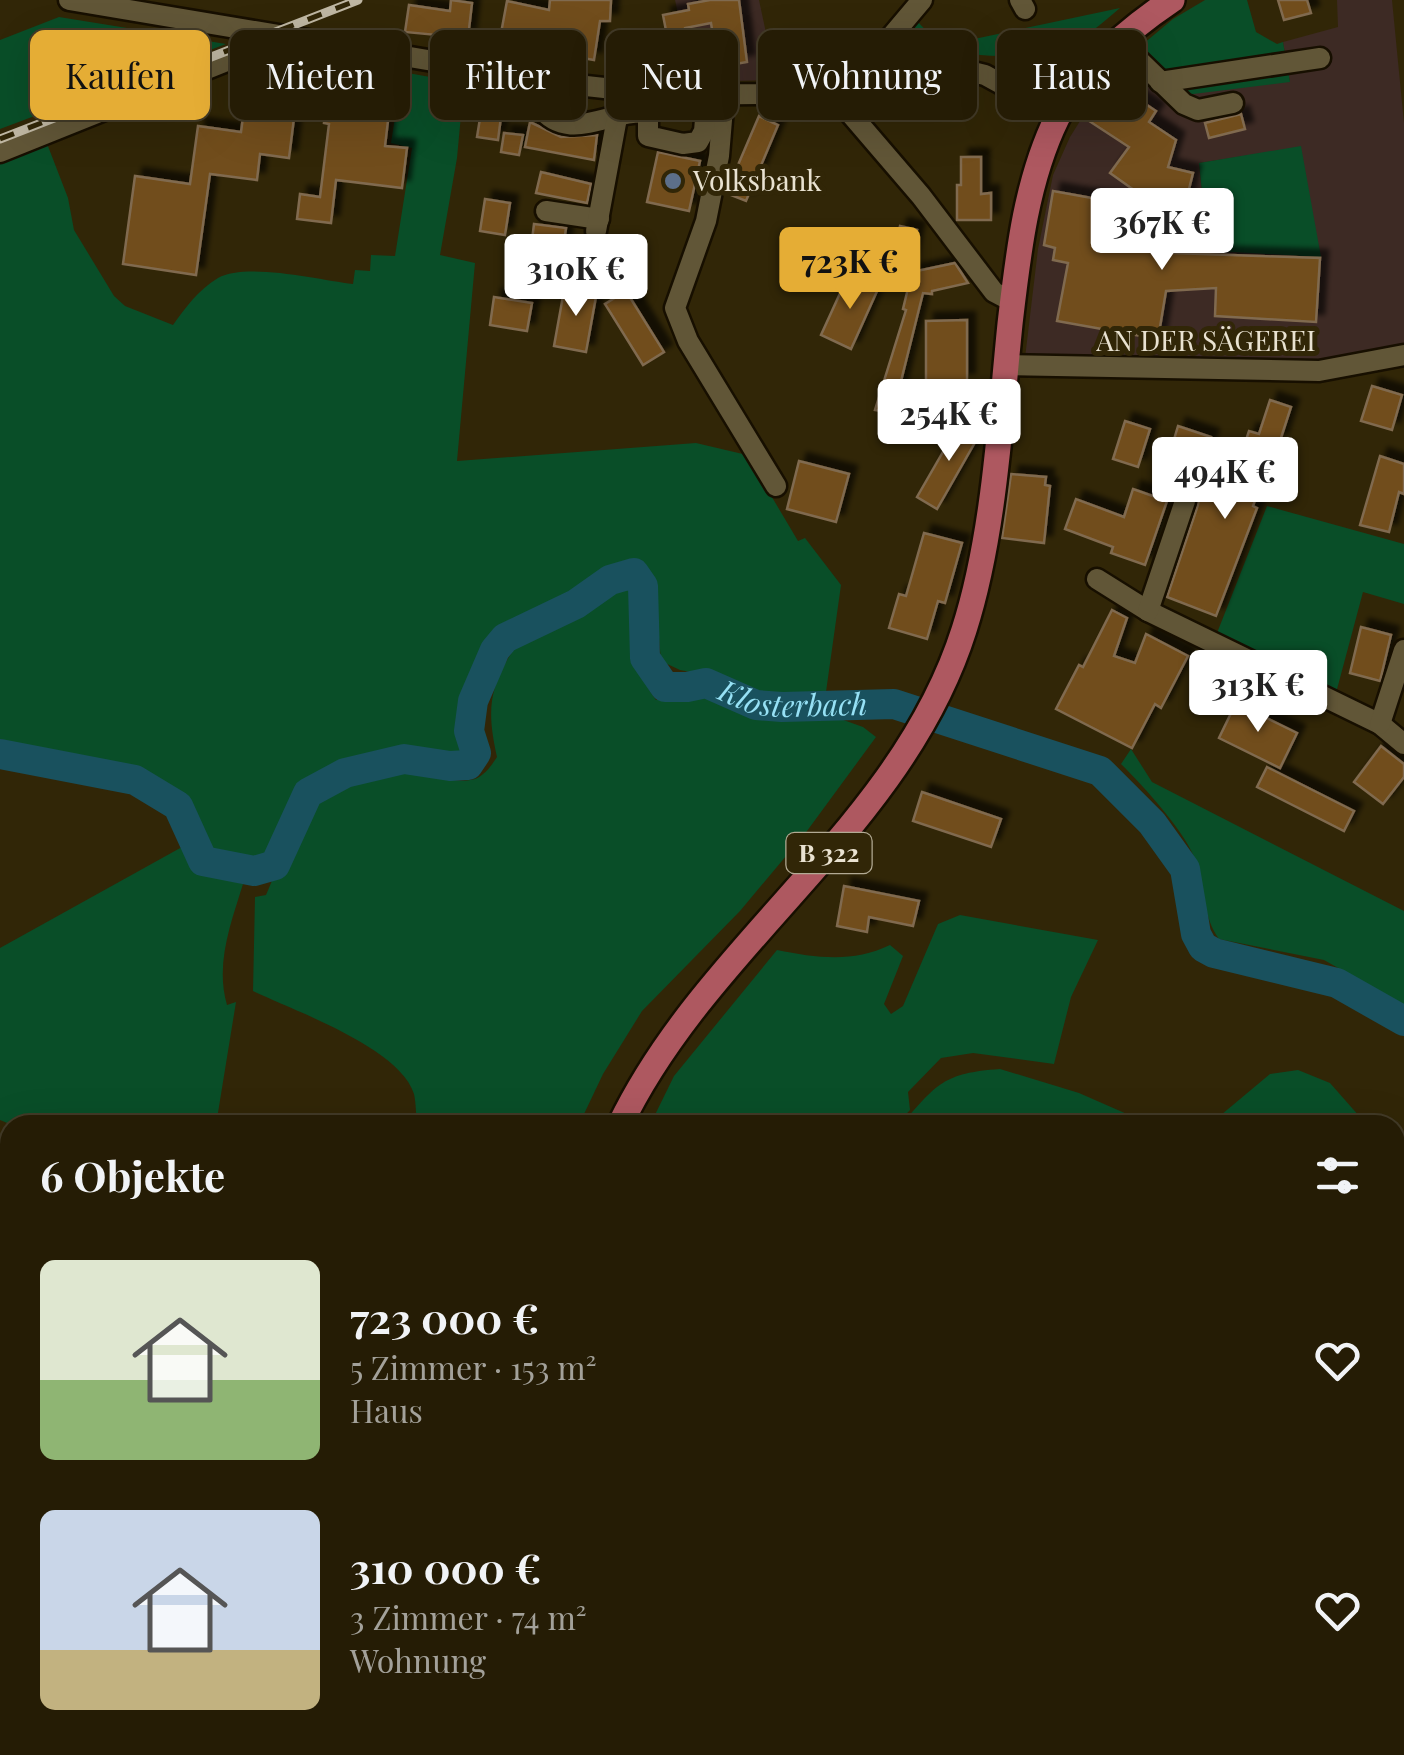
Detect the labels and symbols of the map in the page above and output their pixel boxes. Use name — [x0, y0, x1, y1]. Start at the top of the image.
place label: Volksbank — [692, 161, 822, 198]
marker: Volksbank — [662, 170, 684, 192]
pin: 367K € — [1081, 188, 1243, 273]
pin: 723K € — [769, 227, 931, 312]
pin: 310K € — [495, 234, 657, 319]
street label: AN DER SÄGEREI — [1095, 321, 1316, 358]
pin: 254K € — [868, 379, 1030, 464]
pin: 494K € — [1144, 437, 1306, 522]
pin: 313K € — [1177, 650, 1339, 735]
water label: Klosterbach — [712, 669, 868, 725]
road number: B 322 — [786, 833, 872, 873]

